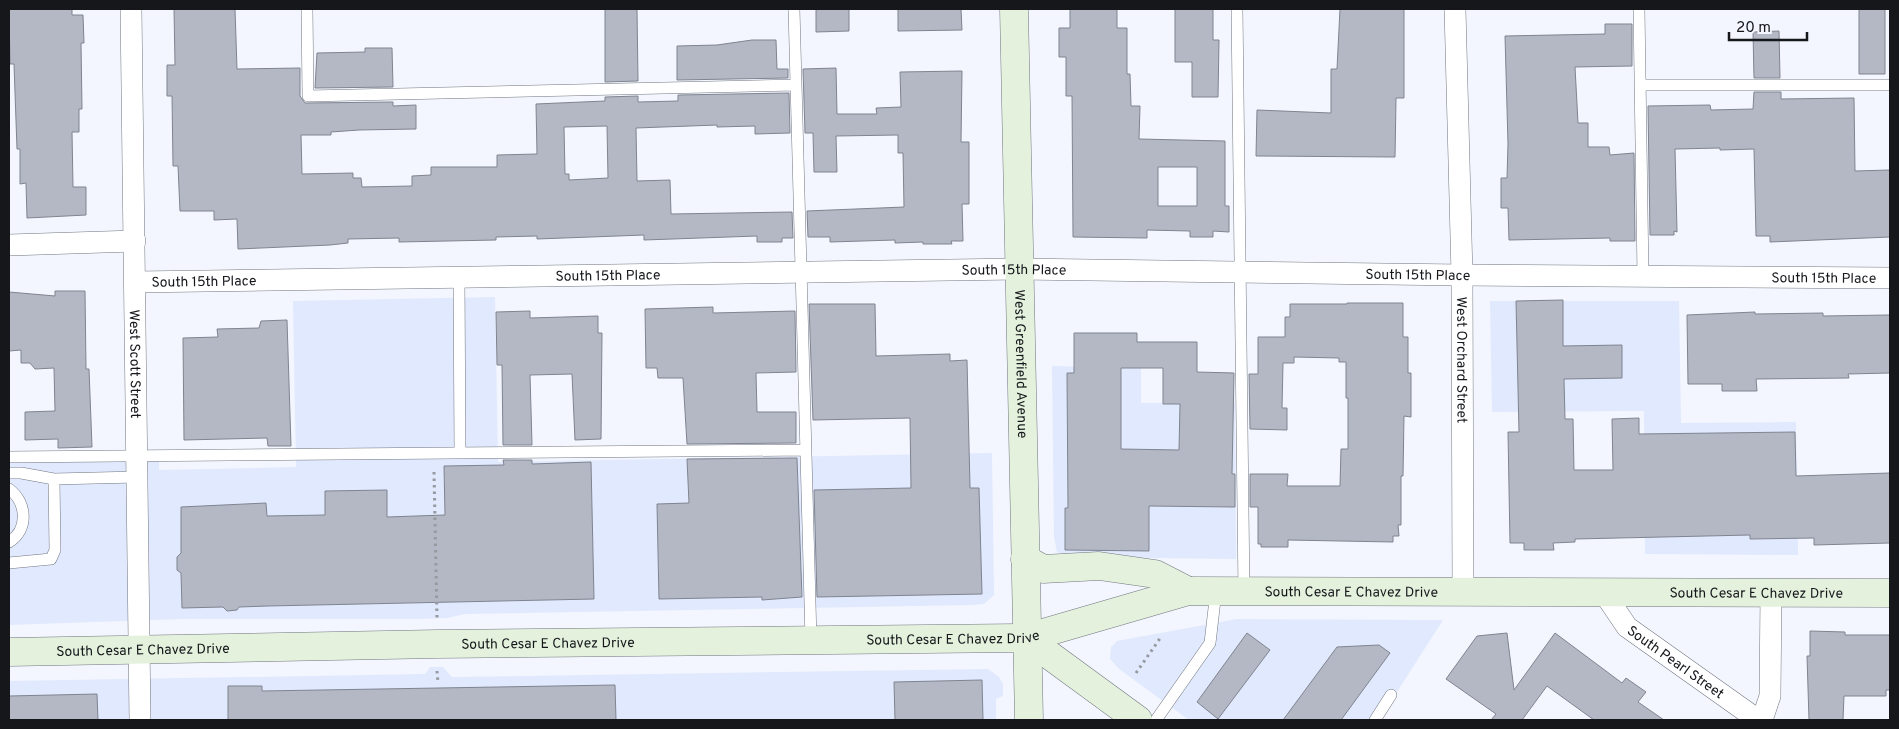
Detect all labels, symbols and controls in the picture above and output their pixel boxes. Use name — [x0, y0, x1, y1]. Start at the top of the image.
scale bar — [1729, 10, 1806, 42]
text: 20 m — [1736, 19, 1771, 38]
street label: South 15th Place — [961, 262, 1066, 280]
street label: South 15th Place — [555, 267, 661, 286]
street label: South 15th Place — [1365, 267, 1470, 285]
street label: South 15th Place — [1771, 270, 1876, 288]
street label: South 15th Place — [151, 273, 257, 292]
street label: West Greenfield Avenue — [1010, 289, 1030, 439]
street label: West Orchard Street — [1452, 297, 1469, 423]
street label: West Scott Street — [125, 309, 143, 419]
street label: South Cesar E Chavez Drive — [1264, 584, 1438, 602]
street label: South Cesar E Chavez Drive — [1669, 585, 1843, 603]
street label: South Pearl Street — [1623, 623, 1727, 703]
street label: South Cesar E Chavez Drive — [866, 627, 1042, 650]
street label: South Cesar E Chavez Drive — [461, 635, 635, 654]
street label: South Cesar E Chavez Drive — [56, 641, 230, 661]

